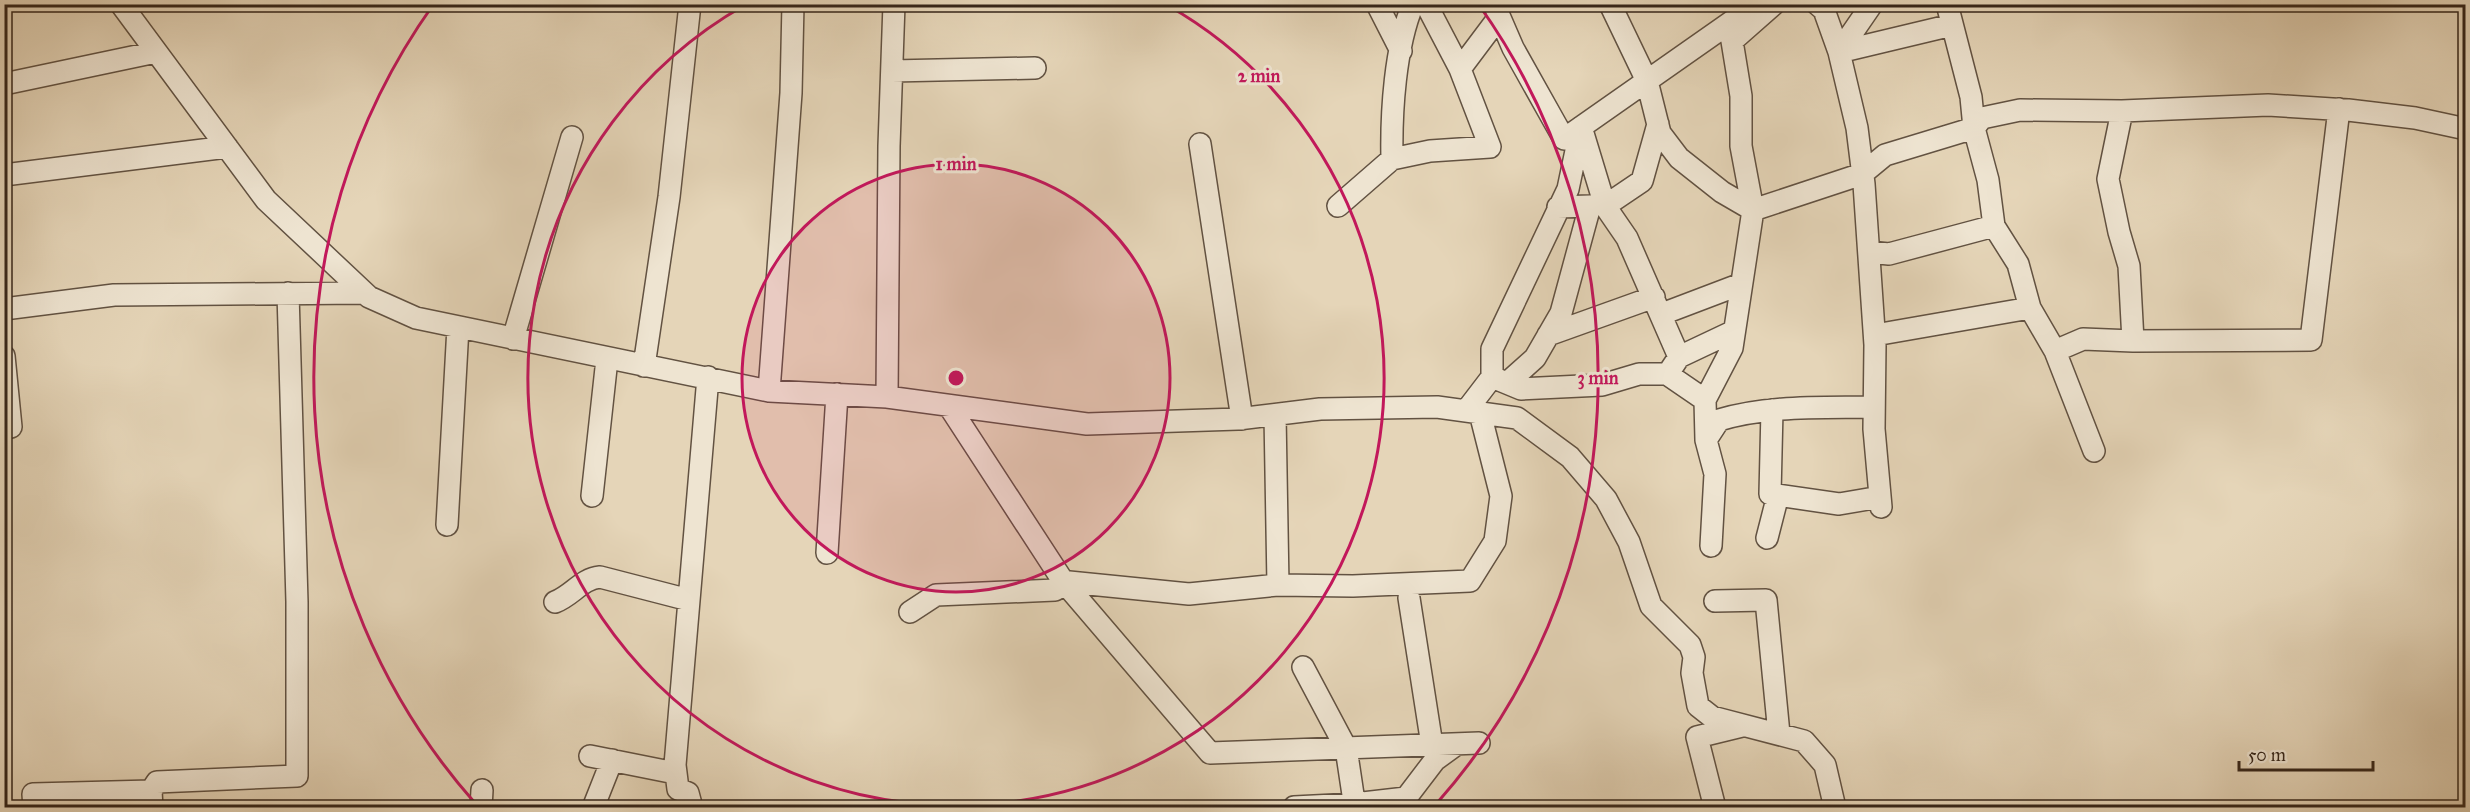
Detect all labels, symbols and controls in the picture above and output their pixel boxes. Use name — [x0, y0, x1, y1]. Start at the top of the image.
text: 2 min — [1238, 65, 1281, 87]
text: 1 min — [936, 153, 977, 175]
text: 3 min — [1578, 367, 1619, 390]
centre of rings — [946, 368, 966, 388]
scale bar — [2239, 734, 2372, 772]
text: 50 m — [2248, 744, 2286, 766]

